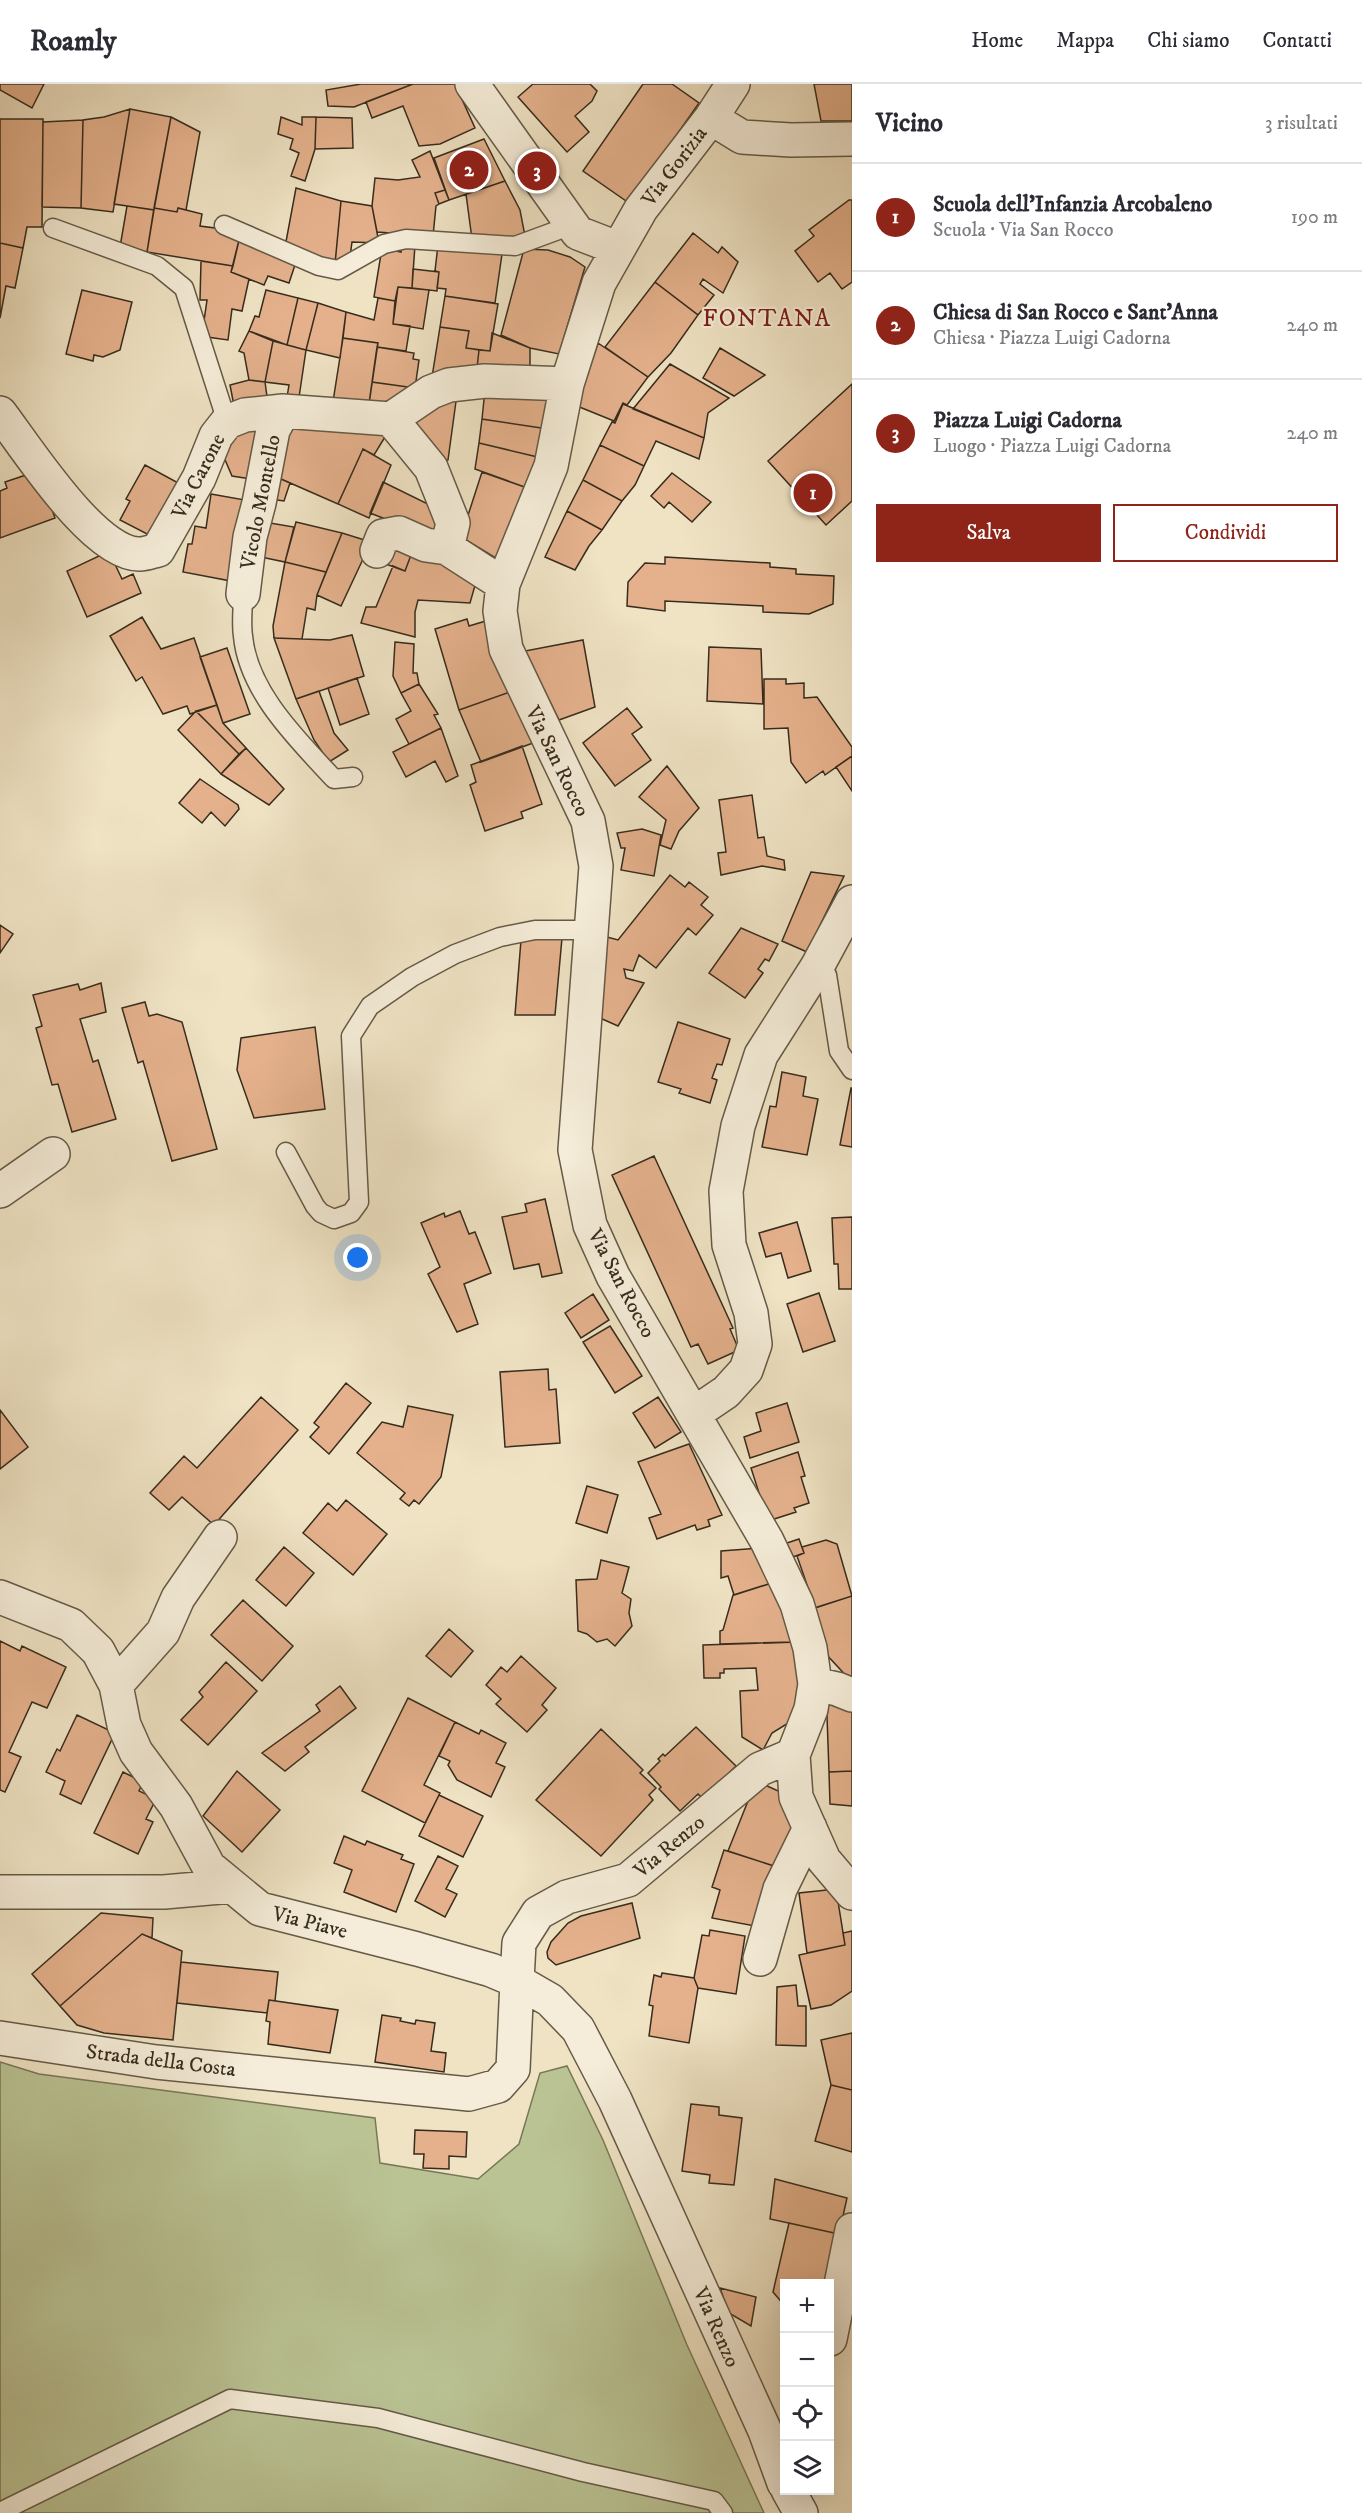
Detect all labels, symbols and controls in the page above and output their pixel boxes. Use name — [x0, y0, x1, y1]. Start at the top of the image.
text: Roamly — [30, 24, 116, 59]
text: Home — [971, 28, 1023, 54]
text: Mappa — [1056, 28, 1114, 54]
text: Chi siamo — [1147, 28, 1229, 54]
text: Contatti — [1262, 28, 1332, 54]
text: Vicino — [876, 107, 943, 140]
text: 3 risultati — [1265, 111, 1338, 136]
street label: Via Gorizia — [636, 121, 713, 213]
pin: 2 — [450, 148, 488, 193]
pin: 3 — [518, 148, 556, 194]
text: Scuola dell'Infanzia Arcobaleno — [933, 191, 1212, 218]
text: 1 — [892, 205, 899, 230]
text: 190 m — [1291, 205, 1338, 230]
text: Scuola · Via San Rocco — [933, 218, 1113, 243]
text: Chiesa di San Rocco e Sant'Anna — [933, 299, 1218, 326]
district label: FONTANA — [703, 304, 831, 334]
text: 2 — [891, 313, 900, 338]
text: 240 m — [1287, 313, 1338, 338]
text: Chiesa · Piazza Luigi Cadorna — [933, 326, 1170, 351]
text: Piazza Luigi Cadorna — [933, 407, 1122, 434]
text: 3 — [892, 421, 899, 446]
text: 240 m — [1287, 421, 1338, 446]
street label: Via Carone — [166, 429, 232, 524]
street label: Vicolo Montello — [235, 433, 287, 573]
text: Luogo · Piazza Luigi Cadorna — [933, 434, 1171, 459]
pin: 1 — [794, 470, 832, 516]
button: Salva — [876, 504, 1101, 562]
button: Condividi — [1113, 504, 1338, 562]
street label: Via San Rocco — [519, 701, 595, 821]
street label: Via San Rocco — [581, 1224, 661, 1342]
your location — [343, 1243, 372, 1272]
street label: Via Renzo — [628, 1810, 710, 1885]
street label: Via Piave — [269, 1901, 350, 1945]
street label: Strada della Costa — [85, 2039, 237, 2083]
map controls — [780, 2279, 834, 2495]
button: + — [780, 2279, 834, 2333]
street label: Via Renzo — [687, 2282, 745, 2371]
button: − — [780, 2333, 834, 2387]
button: locate — [780, 2387, 834, 2441]
button: layers — [780, 2441, 834, 2495]

